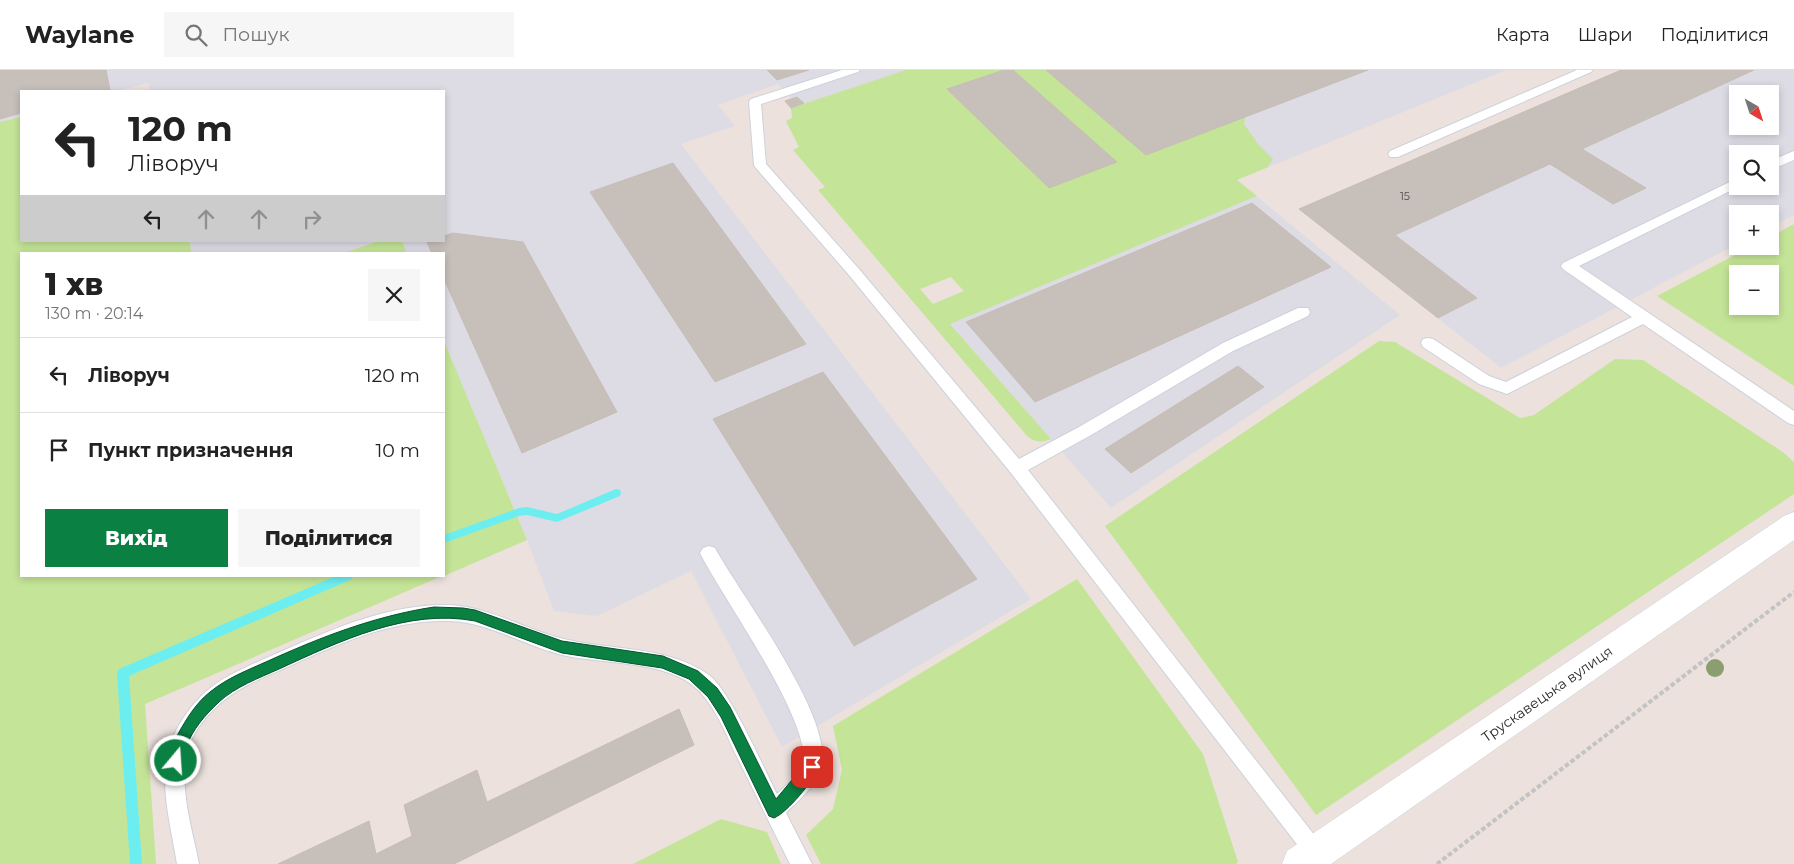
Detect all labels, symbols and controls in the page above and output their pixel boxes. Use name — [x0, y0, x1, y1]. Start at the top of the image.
search box — [164, 12, 514, 57]
text: Waylane — [25, 20, 134, 49]
icon: search — [182, 21, 210, 49]
text: Пошук — [222, 23, 289, 46]
text: Карта — [1496, 24, 1550, 46]
text: Шари — [1578, 24, 1633, 46]
text: Поділитися — [1661, 24, 1769, 46]
north arrow — [1729, 85, 1779, 135]
map controls — [1729, 85, 1779, 315]
text: 120 m — [128, 107, 233, 150]
icon: left — [45, 110, 110, 175]
button: search — [1729, 145, 1779, 195]
text: Ліворуч — [128, 150, 219, 177]
house number: 15 — [1400, 189, 1410, 203]
icon: left — [139, 205, 167, 233]
icon: ahead — [192, 205, 220, 233]
icon: ahead — [245, 205, 273, 233]
icon: right — [298, 205, 326, 233]
button: + — [1729, 205, 1779, 255]
button: − — [1729, 265, 1779, 315]
text: 1 хв — [45, 266, 103, 303]
button: close — [368, 269, 420, 321]
text: 130 m · 20:14 — [45, 304, 143, 323]
icon: left — [45, 361, 73, 389]
text: Ліворуч — [88, 364, 170, 387]
text: 120 m — [365, 364, 420, 387]
icon: arrive — [45, 436, 73, 464]
text: Пункт призначення — [88, 439, 294, 462]
text: 10 m — [375, 439, 420, 462]
button: Вихід — [45, 509, 228, 567]
button: Поділитися — [238, 509, 420, 567]
street label: Трускавецька вулиця — [1478, 642, 1616, 746]
position arrow — [149, 734, 201, 786]
pin — [791, 746, 833, 788]
icon: arrive — [798, 753, 826, 781]

